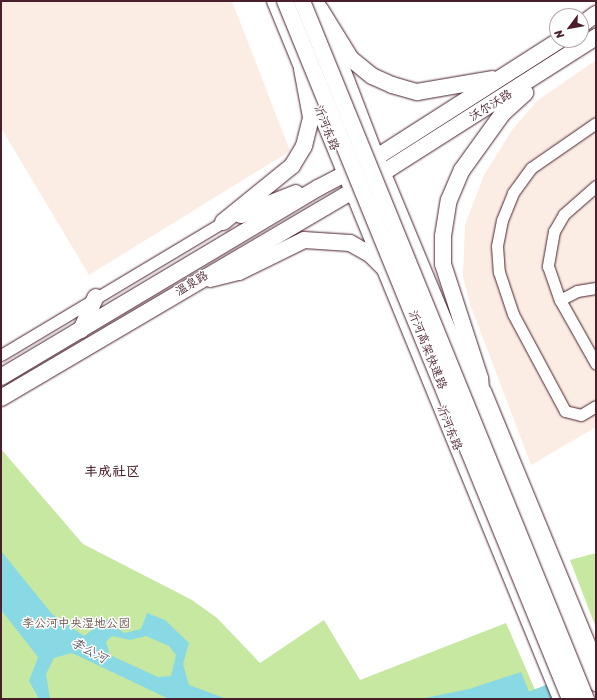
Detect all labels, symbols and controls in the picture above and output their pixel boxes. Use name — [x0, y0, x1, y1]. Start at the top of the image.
north arrow — [549, 8, 589, 48]
text: N — [549, 26, 569, 42]
street label: 沃尔沃路 — [467, 87, 515, 125]
street label: 沂河东路 — [310, 103, 342, 153]
street label: 温泉路 — [173, 269, 211, 299]
street label: 沂河高架快速路 — [405, 308, 449, 392]
street label: 沂河东路 — [433, 403, 465, 453]
district label: 丰成社区 — [84, 464, 140, 480]
park label: 李公河中央湿地公园 — [22, 617, 130, 631]
water label: 李公河 — [68, 635, 110, 667]

